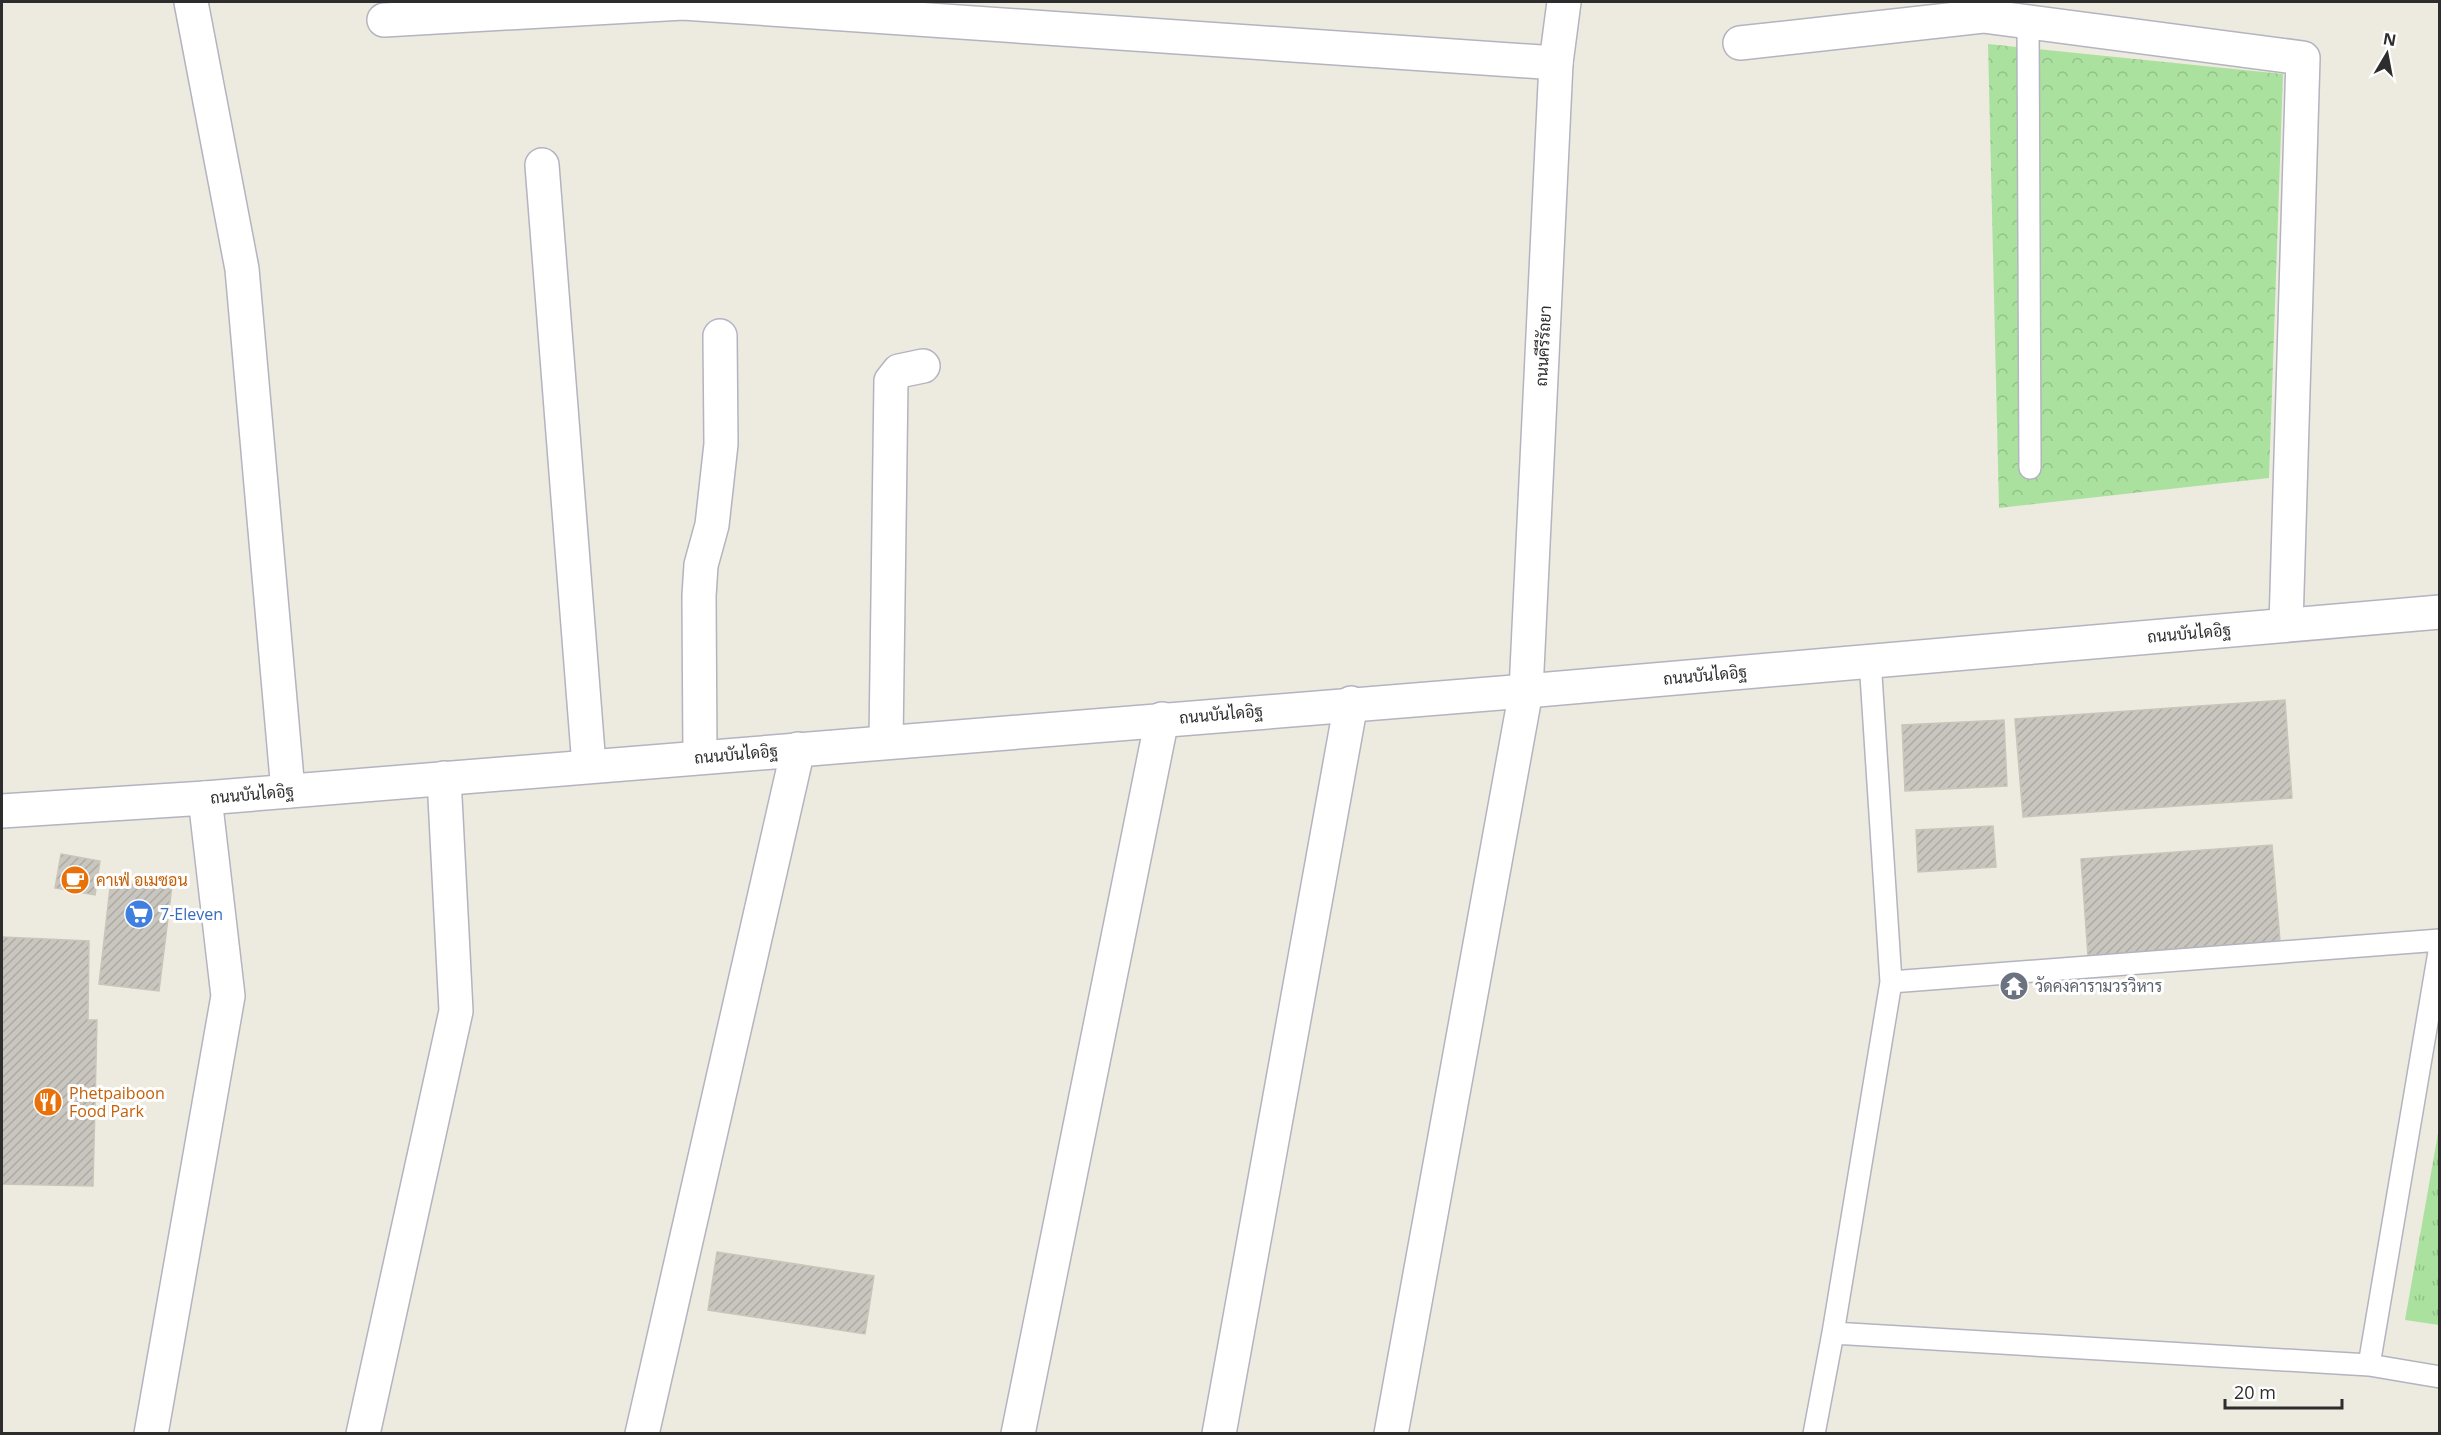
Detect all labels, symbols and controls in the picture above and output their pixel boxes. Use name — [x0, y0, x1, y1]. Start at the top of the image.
north arrow — [2357, 24, 2417, 84]
text: N — [2381, 27, 2398, 51]
street label: ถนนคีรีรัถยา — [1530, 305, 1556, 387]
street label: ถนนบันไดอิฐ — [2146, 618, 2232, 648]
street label: ถนนบันไดอิฐ — [1662, 660, 1748, 690]
street label: ถนนบันไดอิฐ — [1178, 699, 1264, 729]
street label: ถนนบันไดอิฐ — [693, 739, 779, 769]
street label: ถนนบันไดอิฐ — [209, 779, 295, 809]
cafe icon: คาเฟ่ อเมซอน — [59, 864, 91, 896]
place label: คาเฟ่ อเมซอน — [96, 869, 188, 891]
supermarket icon: 7-Eleven — [123, 898, 155, 930]
place label: 7-Eleven — [160, 903, 223, 925]
temple icon: วัดคงคารามวรวิหาร — [1998, 970, 2030, 1002]
place label: วัดคงคารามวรวิหาร — [2035, 975, 2162, 997]
place label: Phetpaiboon Food Park — [69, 1082, 165, 1122]
restaurant icon: Phetpaiboon Food Park — [32, 1086, 64, 1118]
scale bar — [2225, 1372, 2342, 1410]
text: 20 m — [2234, 1380, 2276, 1404]

